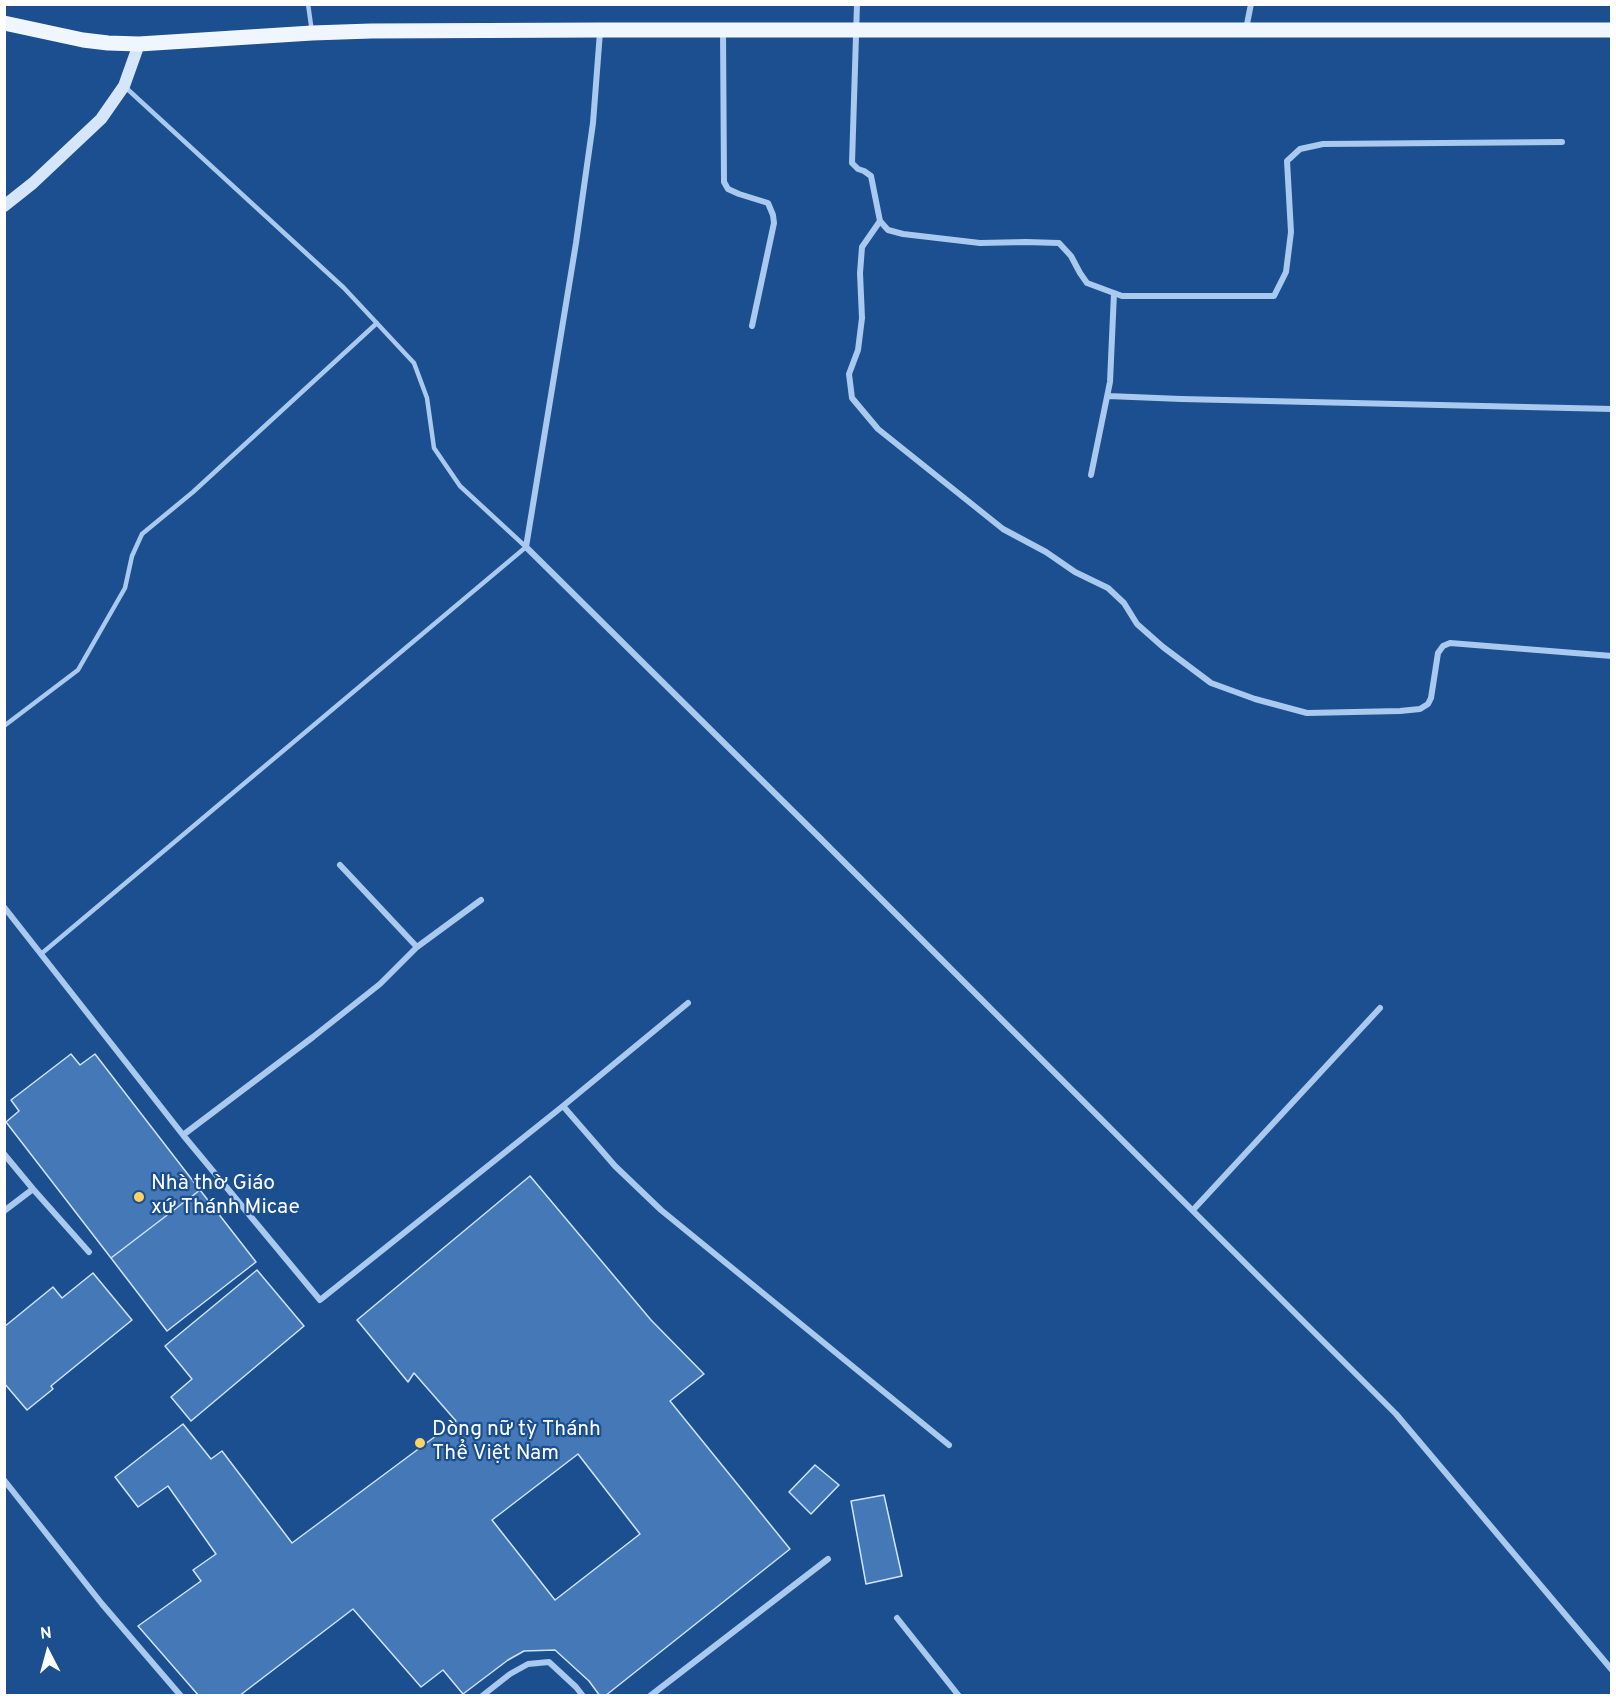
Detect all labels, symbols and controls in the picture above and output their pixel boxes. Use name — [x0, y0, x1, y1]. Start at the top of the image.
place label: Nhà thờ Giáo xứ Thánh Micae — [151, 1172, 300, 1222]
marker: Nhà thờ Giáo xứ Thánh Micae — [132, 1190, 146, 1204]
place label: Dòng nữ tỳ Thánh Thể Việt Nam — [432, 1418, 601, 1468]
marker: Dòng nữ tỳ Thánh Thể Việt Nam — [413, 1436, 427, 1450]
north arrow — [18, 1622, 78, 1682]
text: N — [39, 1624, 53, 1645]

